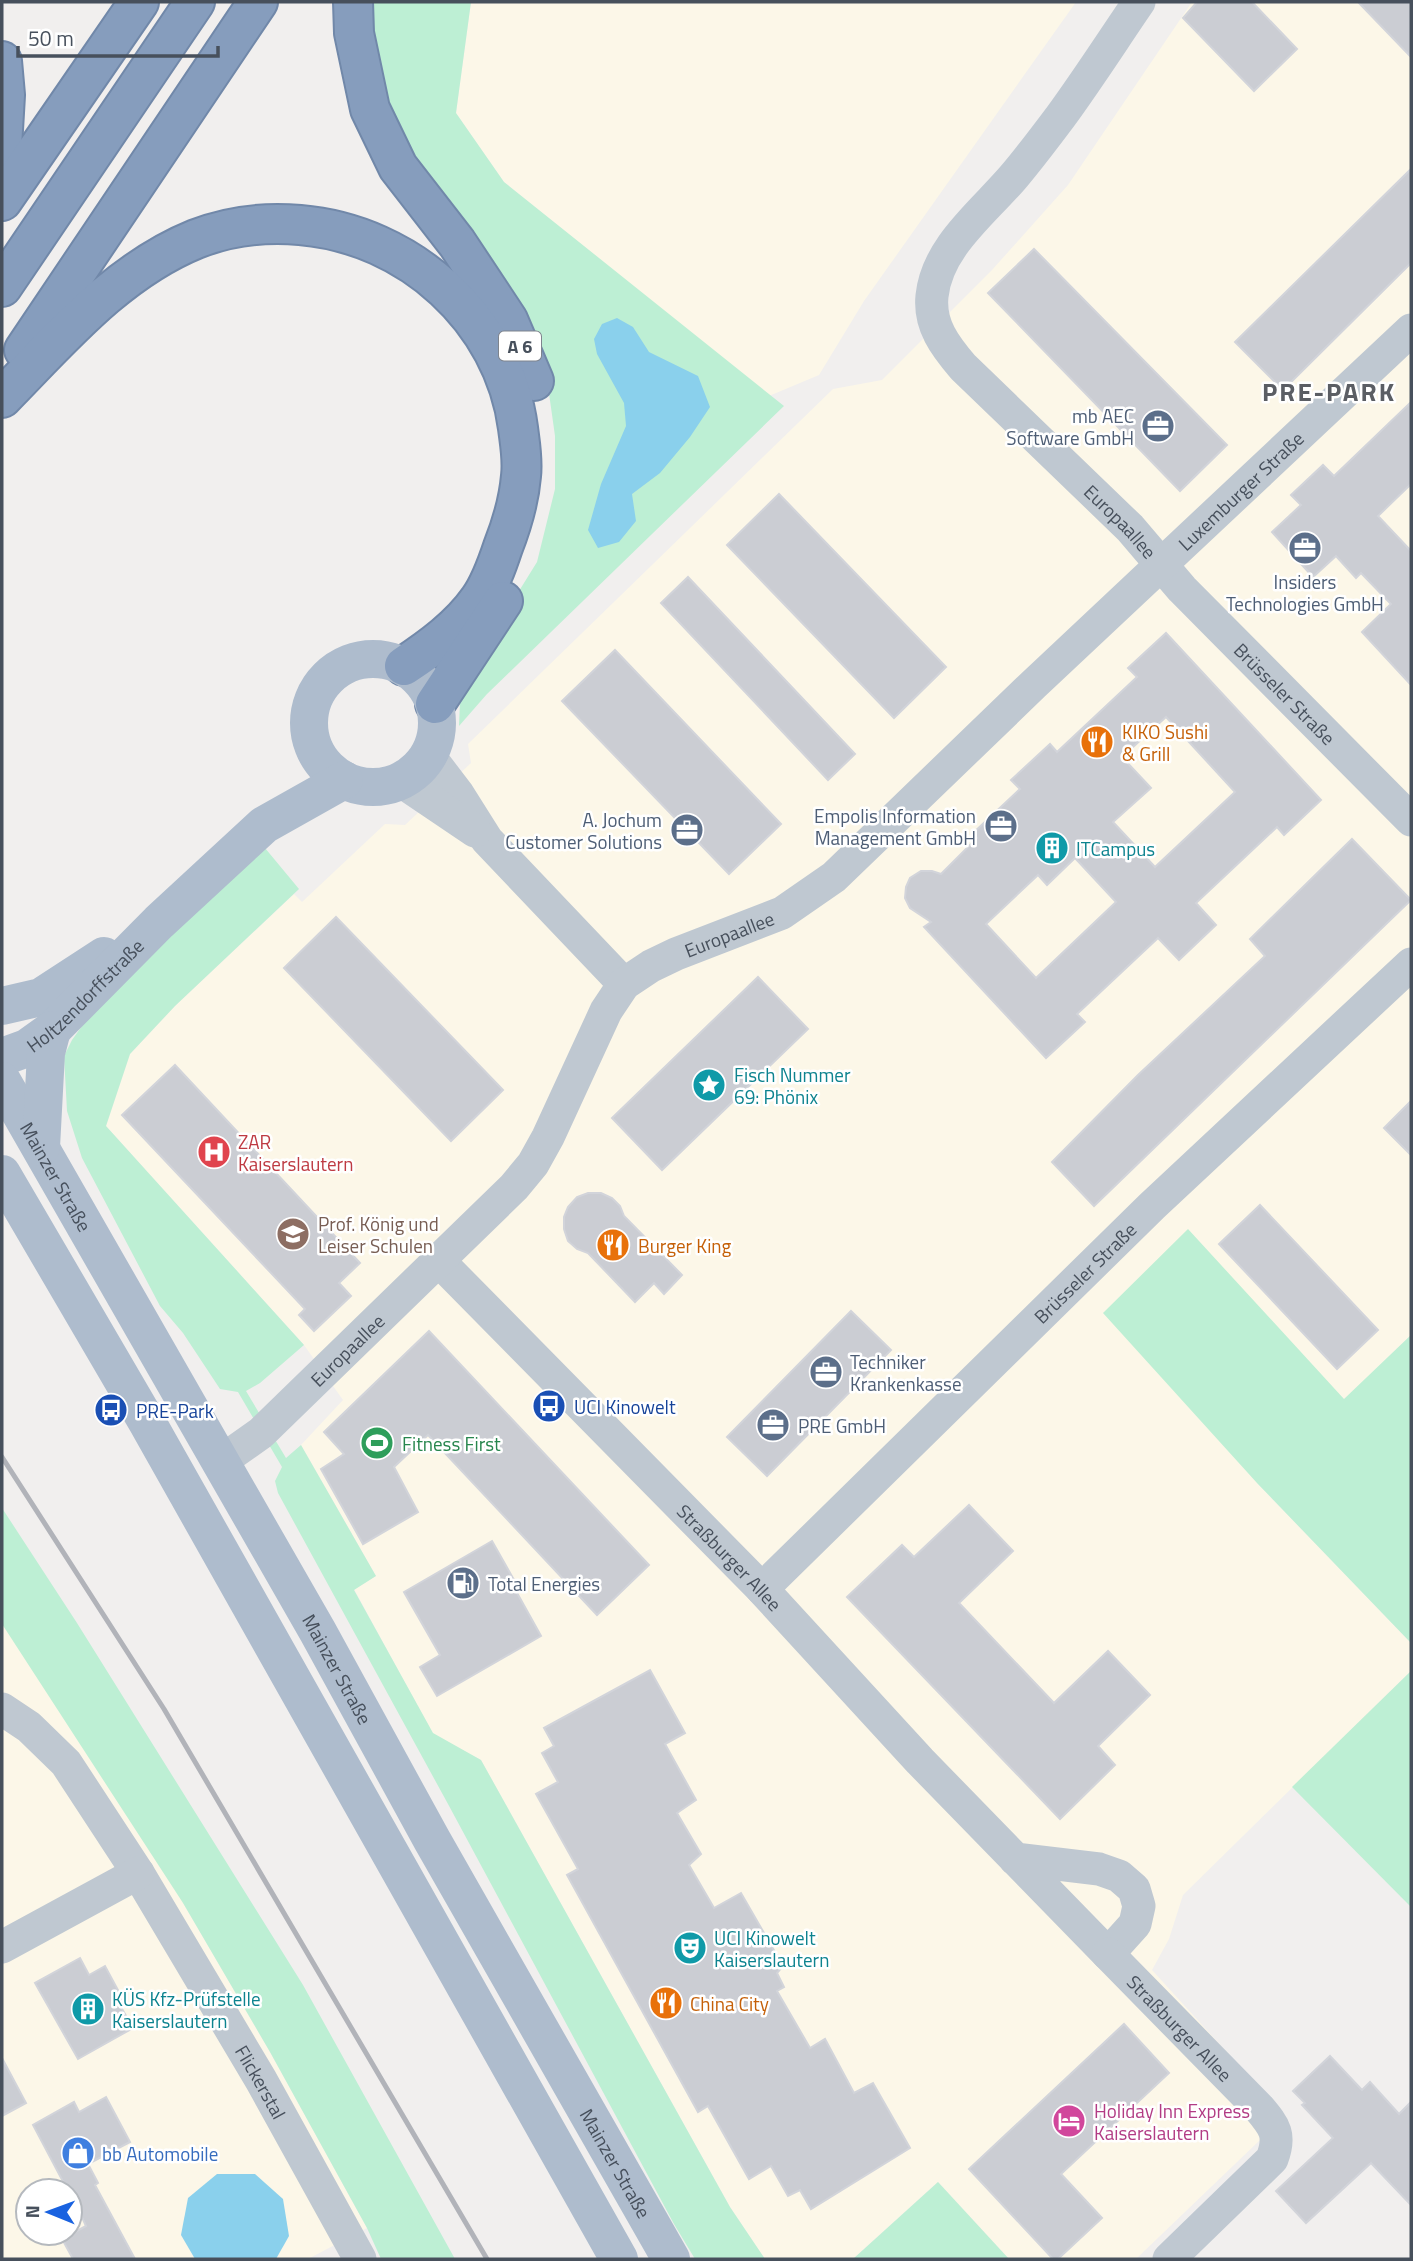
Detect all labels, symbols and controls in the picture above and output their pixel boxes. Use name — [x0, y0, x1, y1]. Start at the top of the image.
scale bar — [18, 14, 217, 58]
text: 50 m — [28, 22, 74, 54]
road number: A 6 — [499, 332, 541, 360]
district label: PRE-PARK — [1262, 372, 1396, 411]
place label: mb AEC Software GmbH — [1006, 401, 1134, 452]
office icon: mb AEC Software GmbH — [1139, 407, 1177, 445]
street label: Luxemburger Straße — [1171, 424, 1310, 557]
street label: Europaallee — [1078, 477, 1164, 565]
office icon: Insiders Technologies GmbH — [1286, 529, 1324, 567]
place label: Insiders Technologies GmbH — [1226, 567, 1384, 618]
street label: Brüsseler Straße — [1228, 635, 1343, 751]
place label: KIKO Sushi & Grill — [1122, 717, 1208, 768]
restaurant icon: KIKO Sushi & Grill — [1078, 723, 1116, 761]
place label: Empolis Information Management GmbH — [814, 801, 976, 852]
place label: A. Jochum Customer Solutions — [505, 805, 662, 856]
office icon: Empolis Information Management GmbH — [982, 807, 1020, 845]
office icon: A. Jochum Customer Solutions — [668, 811, 706, 849]
building icon: ITCampus — [1033, 829, 1071, 867]
place label: ITCampus — [1076, 834, 1155, 863]
street label: Europaallee — [680, 903, 778, 964]
street label: Holtzendorffstraße — [20, 931, 150, 1059]
place label: Fisch Nummer 69: Phönix — [734, 1060, 851, 1111]
place icon: Fisch Nummer 69: Phönix — [690, 1066, 728, 1104]
street label: Mainzer Straße — [14, 1116, 100, 1237]
place label: ZAR Kaiserslautern — [238, 1127, 353, 1178]
hospital icon: ZAR Kaiserslautern — [195, 1133, 233, 1171]
place label: Prof. König und Leiser Schulen — [318, 1209, 439, 1260]
school or university icon: Prof. König und Leiser Schulen — [274, 1215, 312, 1253]
street label: Brüsseler Straße — [1027, 1215, 1142, 1330]
restaurant icon: Burger King — [594, 1226, 632, 1264]
place label: Burger King — [638, 1231, 732, 1260]
street label: Europaallee — [303, 1306, 391, 1393]
place label: Techniker Krankenkasse — [850, 1347, 962, 1398]
office icon: Techniker Krankenkasse — [807, 1353, 845, 1391]
bus stop icon: UCI Kinowelt — [530, 1387, 568, 1425]
bus stop icon: PRE-Park — [92, 1391, 130, 1429]
place label: UCI Kinowelt — [574, 1392, 676, 1421]
place label: PRE-Park — [136, 1396, 214, 1425]
office icon: PRE GmbH — [754, 1406, 792, 1444]
place label: PRE GmbH — [798, 1411, 886, 1440]
sports icon: Fitness First — [358, 1424, 396, 1462]
place label: Fitness First — [402, 1429, 501, 1458]
street label: Straßburger Allee — [671, 1497, 789, 1617]
fuel station icon: Total Energies — [444, 1564, 482, 1602]
place label: Total Energies — [488, 1569, 600, 1598]
street label: Mainzer Straße — [296, 1608, 380, 1729]
place label: UCI Kinowelt Kaiserslautern — [714, 1923, 829, 1974]
theatre icon: UCI Kinowelt Kaiserslautern — [671, 1929, 709, 1967]
street label: Straßburger Allee — [1121, 1967, 1239, 2088]
place label: KÜS Kfz-Prüfstelle Kaiserslautern — [112, 1984, 261, 2035]
restaurant icon: China City — [647, 1984, 685, 2022]
place label: China City — [690, 1989, 769, 2018]
building icon: KÜS Kfz-Prüfstelle Kaiserslautern — [69, 1990, 107, 2028]
street label: Flickerstal — [229, 2039, 294, 2124]
place label: Holiday Inn Express Kaiserslautern — [1094, 2096, 1250, 2147]
hotel icon: Holiday Inn Express Kaiserslautern — [1050, 2102, 1088, 2140]
street label: Mainzer Straße — [573, 2103, 659, 2223]
shop icon: bb Automobile — [59, 2134, 97, 2172]
place label: bb Automobile — [102, 2139, 218, 2168]
north arrow — [14, 2177, 84, 2247]
text: N — [17, 2205, 46, 2219]

